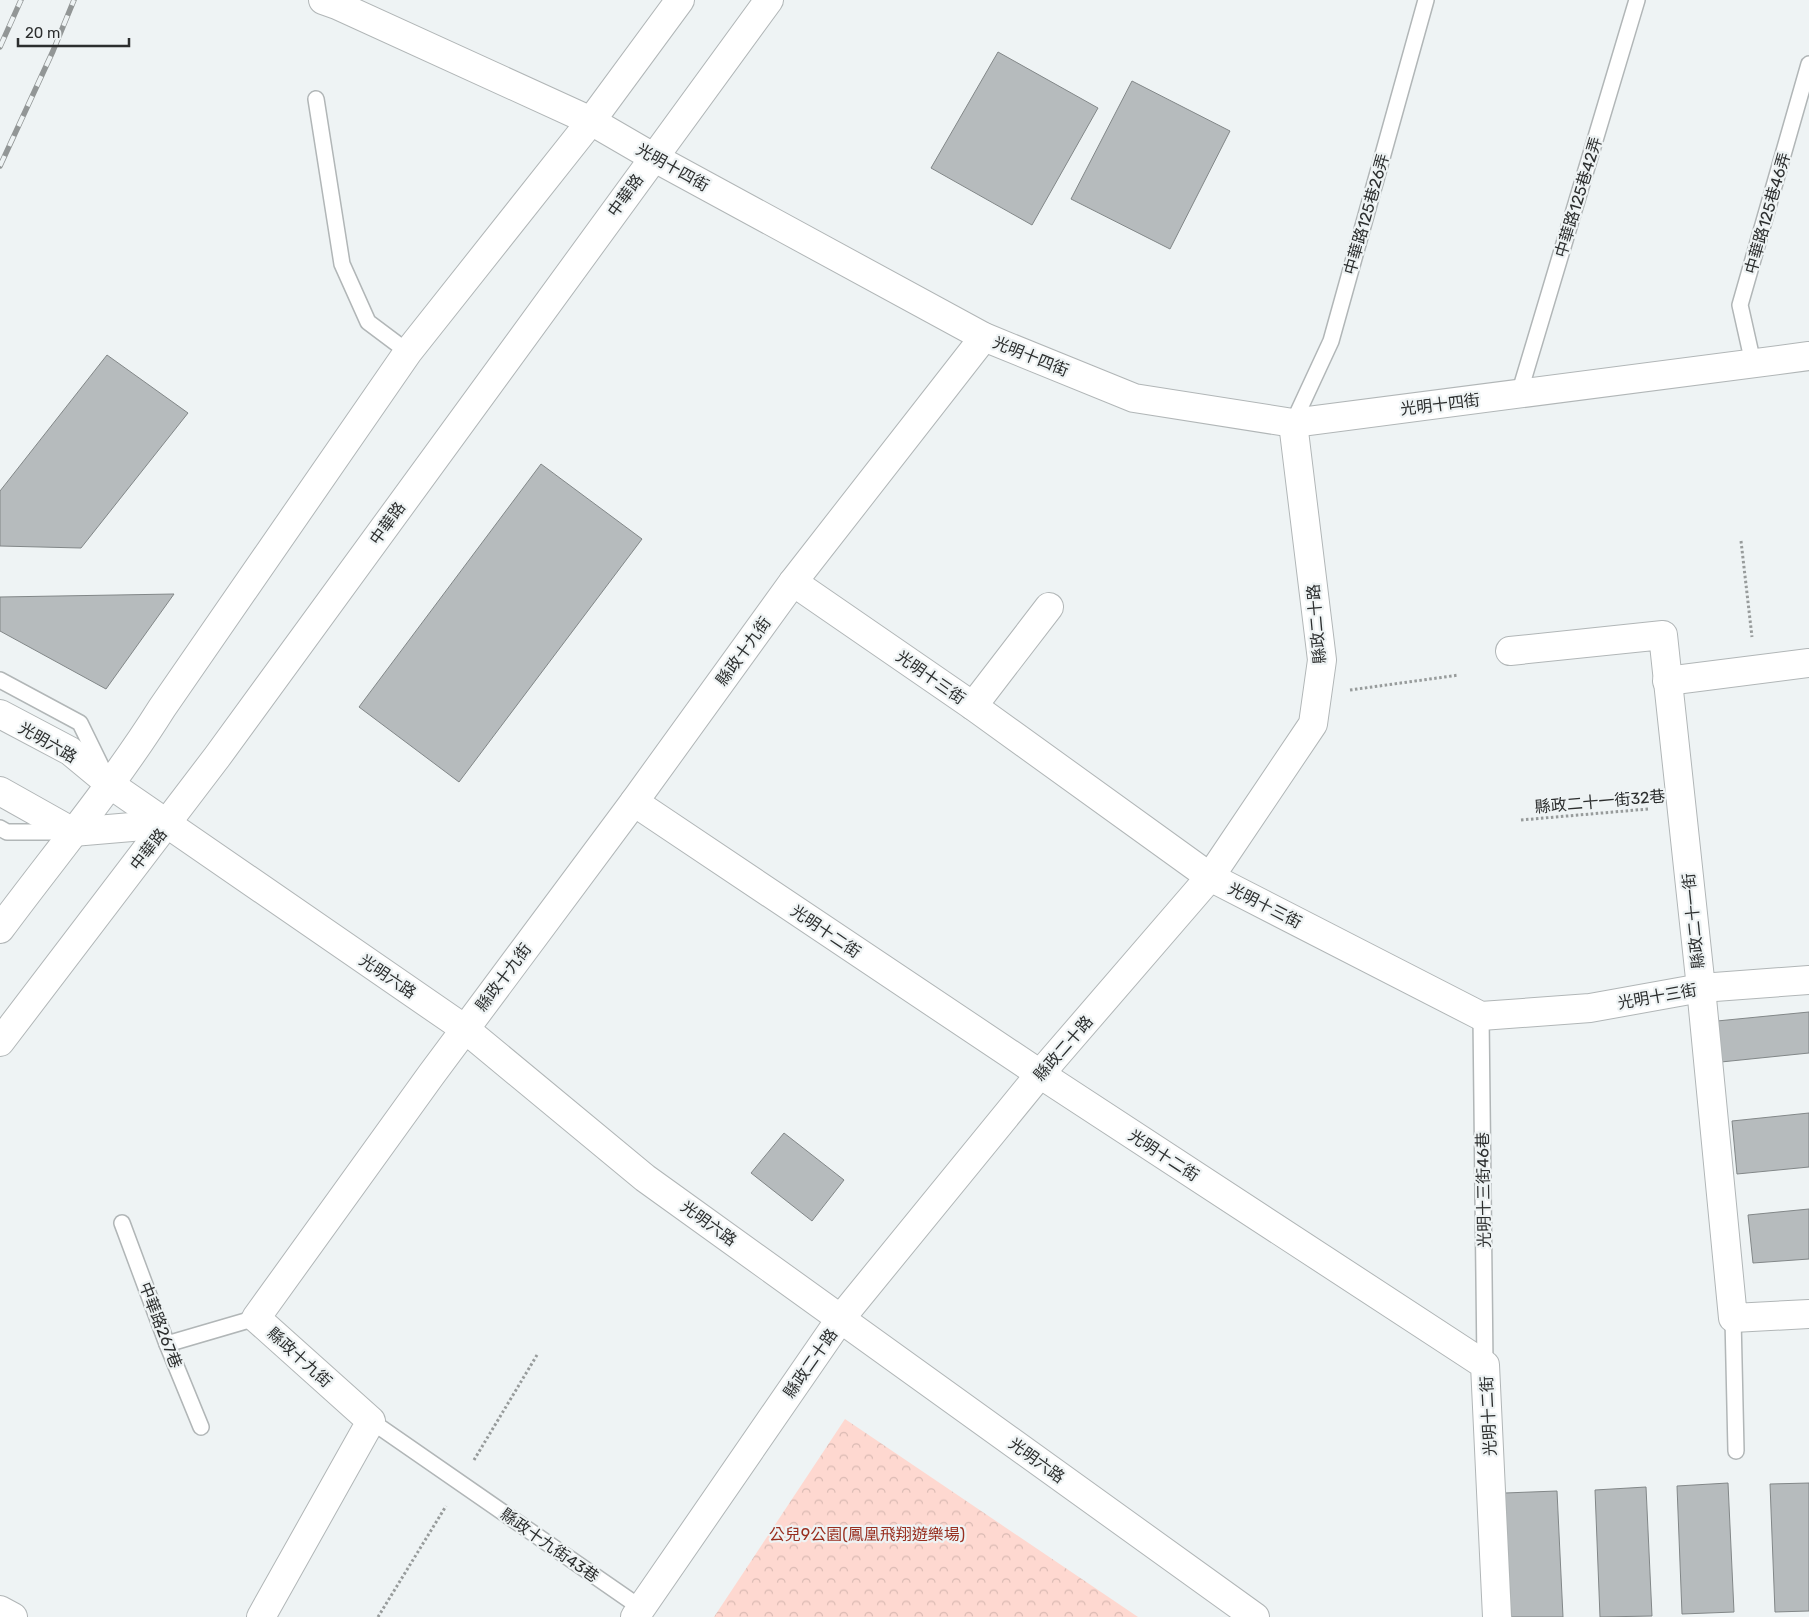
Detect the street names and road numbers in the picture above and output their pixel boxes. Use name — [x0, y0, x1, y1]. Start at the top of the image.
street label: 中華路125巷42弄 — [1551, 135, 1606, 260]
street label: 光明十四街 — [633, 140, 712, 195]
street label: 中華路125巷46弄 — [1741, 150, 1794, 276]
street label: 中華路125巷26弄 — [1340, 152, 1393, 277]
street label: 中華路 — [604, 170, 647, 220]
street label: 光明十四街 — [990, 333, 1071, 380]
street label: 光明十四街 — [1399, 390, 1481, 419]
street label: 中華路 — [366, 498, 409, 548]
street label: 縣政二十路 — [1304, 583, 1329, 665]
street label: 縣政十九街 — [712, 613, 775, 689]
street label: 光明十三街 — [892, 647, 969, 708]
street label: 光明六路 — [15, 718, 80, 767]
street label: 縣政二十一街32巷 — [1534, 786, 1666, 817]
street label: 中華路 — [126, 825, 171, 874]
street label: 縣政二十一街 — [1679, 872, 1708, 970]
street label: 光明十三街 — [1225, 879, 1305, 932]
street label: 光明十二街 — [787, 901, 864, 962]
street label: 縣政十九街 — [472, 940, 535, 1015]
street label: 光明六路 — [356, 951, 420, 1002]
street label: 光明十三街 — [1616, 980, 1698, 1013]
street label: 縣政二十路 — [1030, 1012, 1097, 1085]
street label: 光明十二街 — [1125, 1126, 1202, 1185]
street label: 光明十三街46巷 — [1473, 1132, 1494, 1248]
street label: 光明六路 — [677, 1197, 740, 1250]
street label: 中華路267巷 — [135, 1279, 186, 1371]
street label: 縣政十九街 — [264, 1324, 336, 1391]
street label: 縣政二十路 — [780, 1325, 841, 1402]
street label: 光明十二街 — [1477, 1376, 1500, 1456]
street label: 光明六路 — [1005, 1434, 1068, 1487]
street label: 縣政十九街43巷 — [497, 1504, 602, 1586]

